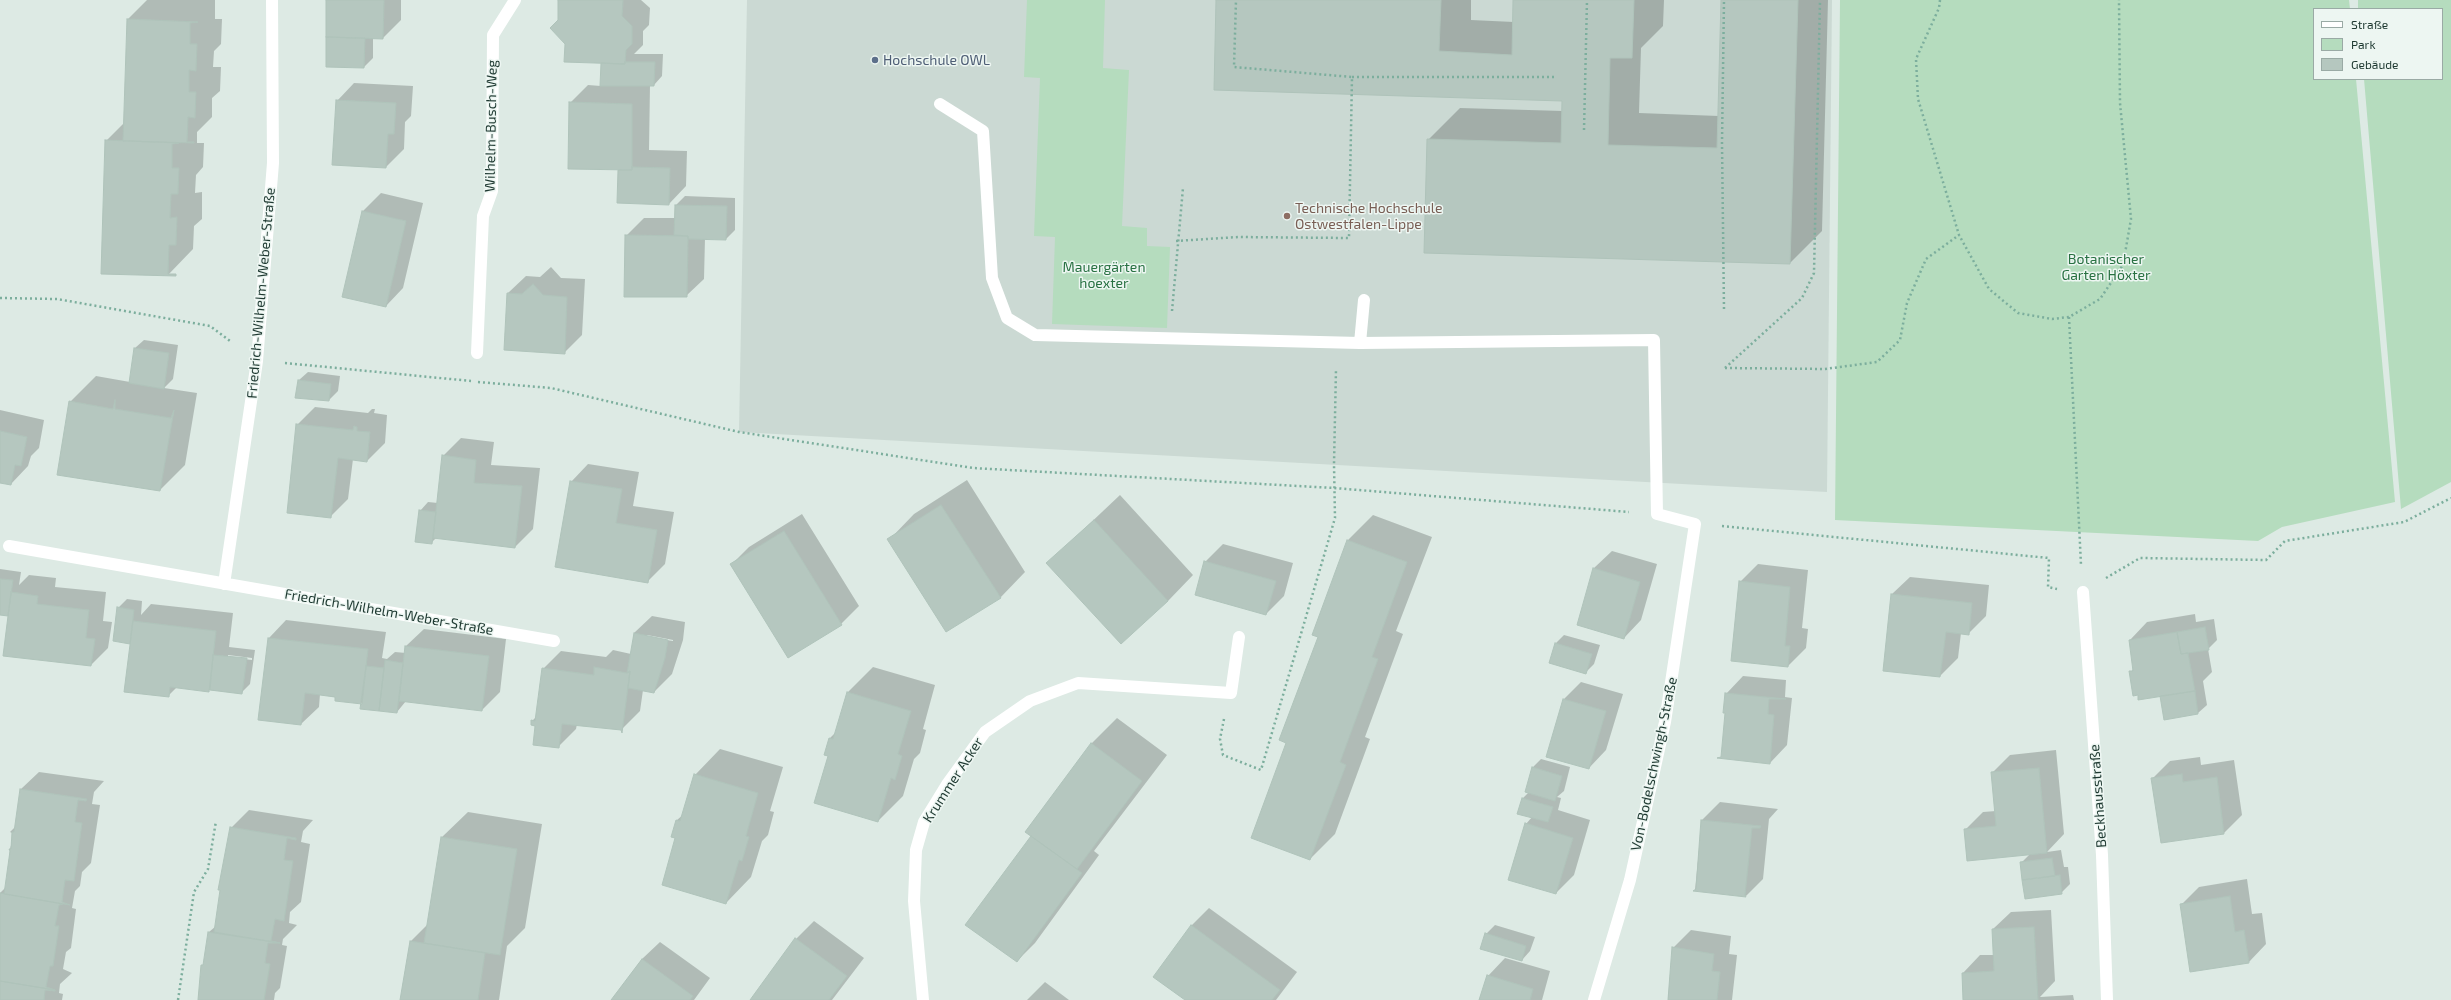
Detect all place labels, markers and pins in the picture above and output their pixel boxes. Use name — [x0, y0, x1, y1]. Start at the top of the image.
place label: Hochschule OWL — [883, 52, 990, 68]
marker: Hochschule OWL — [870, 55, 880, 65]
place label: Technische Hochschule Ostwestfalen-Lippe — [1295, 200, 1442, 232]
marker: Technische Hochschule Ostwestfalen-Lippe — [1282, 211, 1292, 221]

